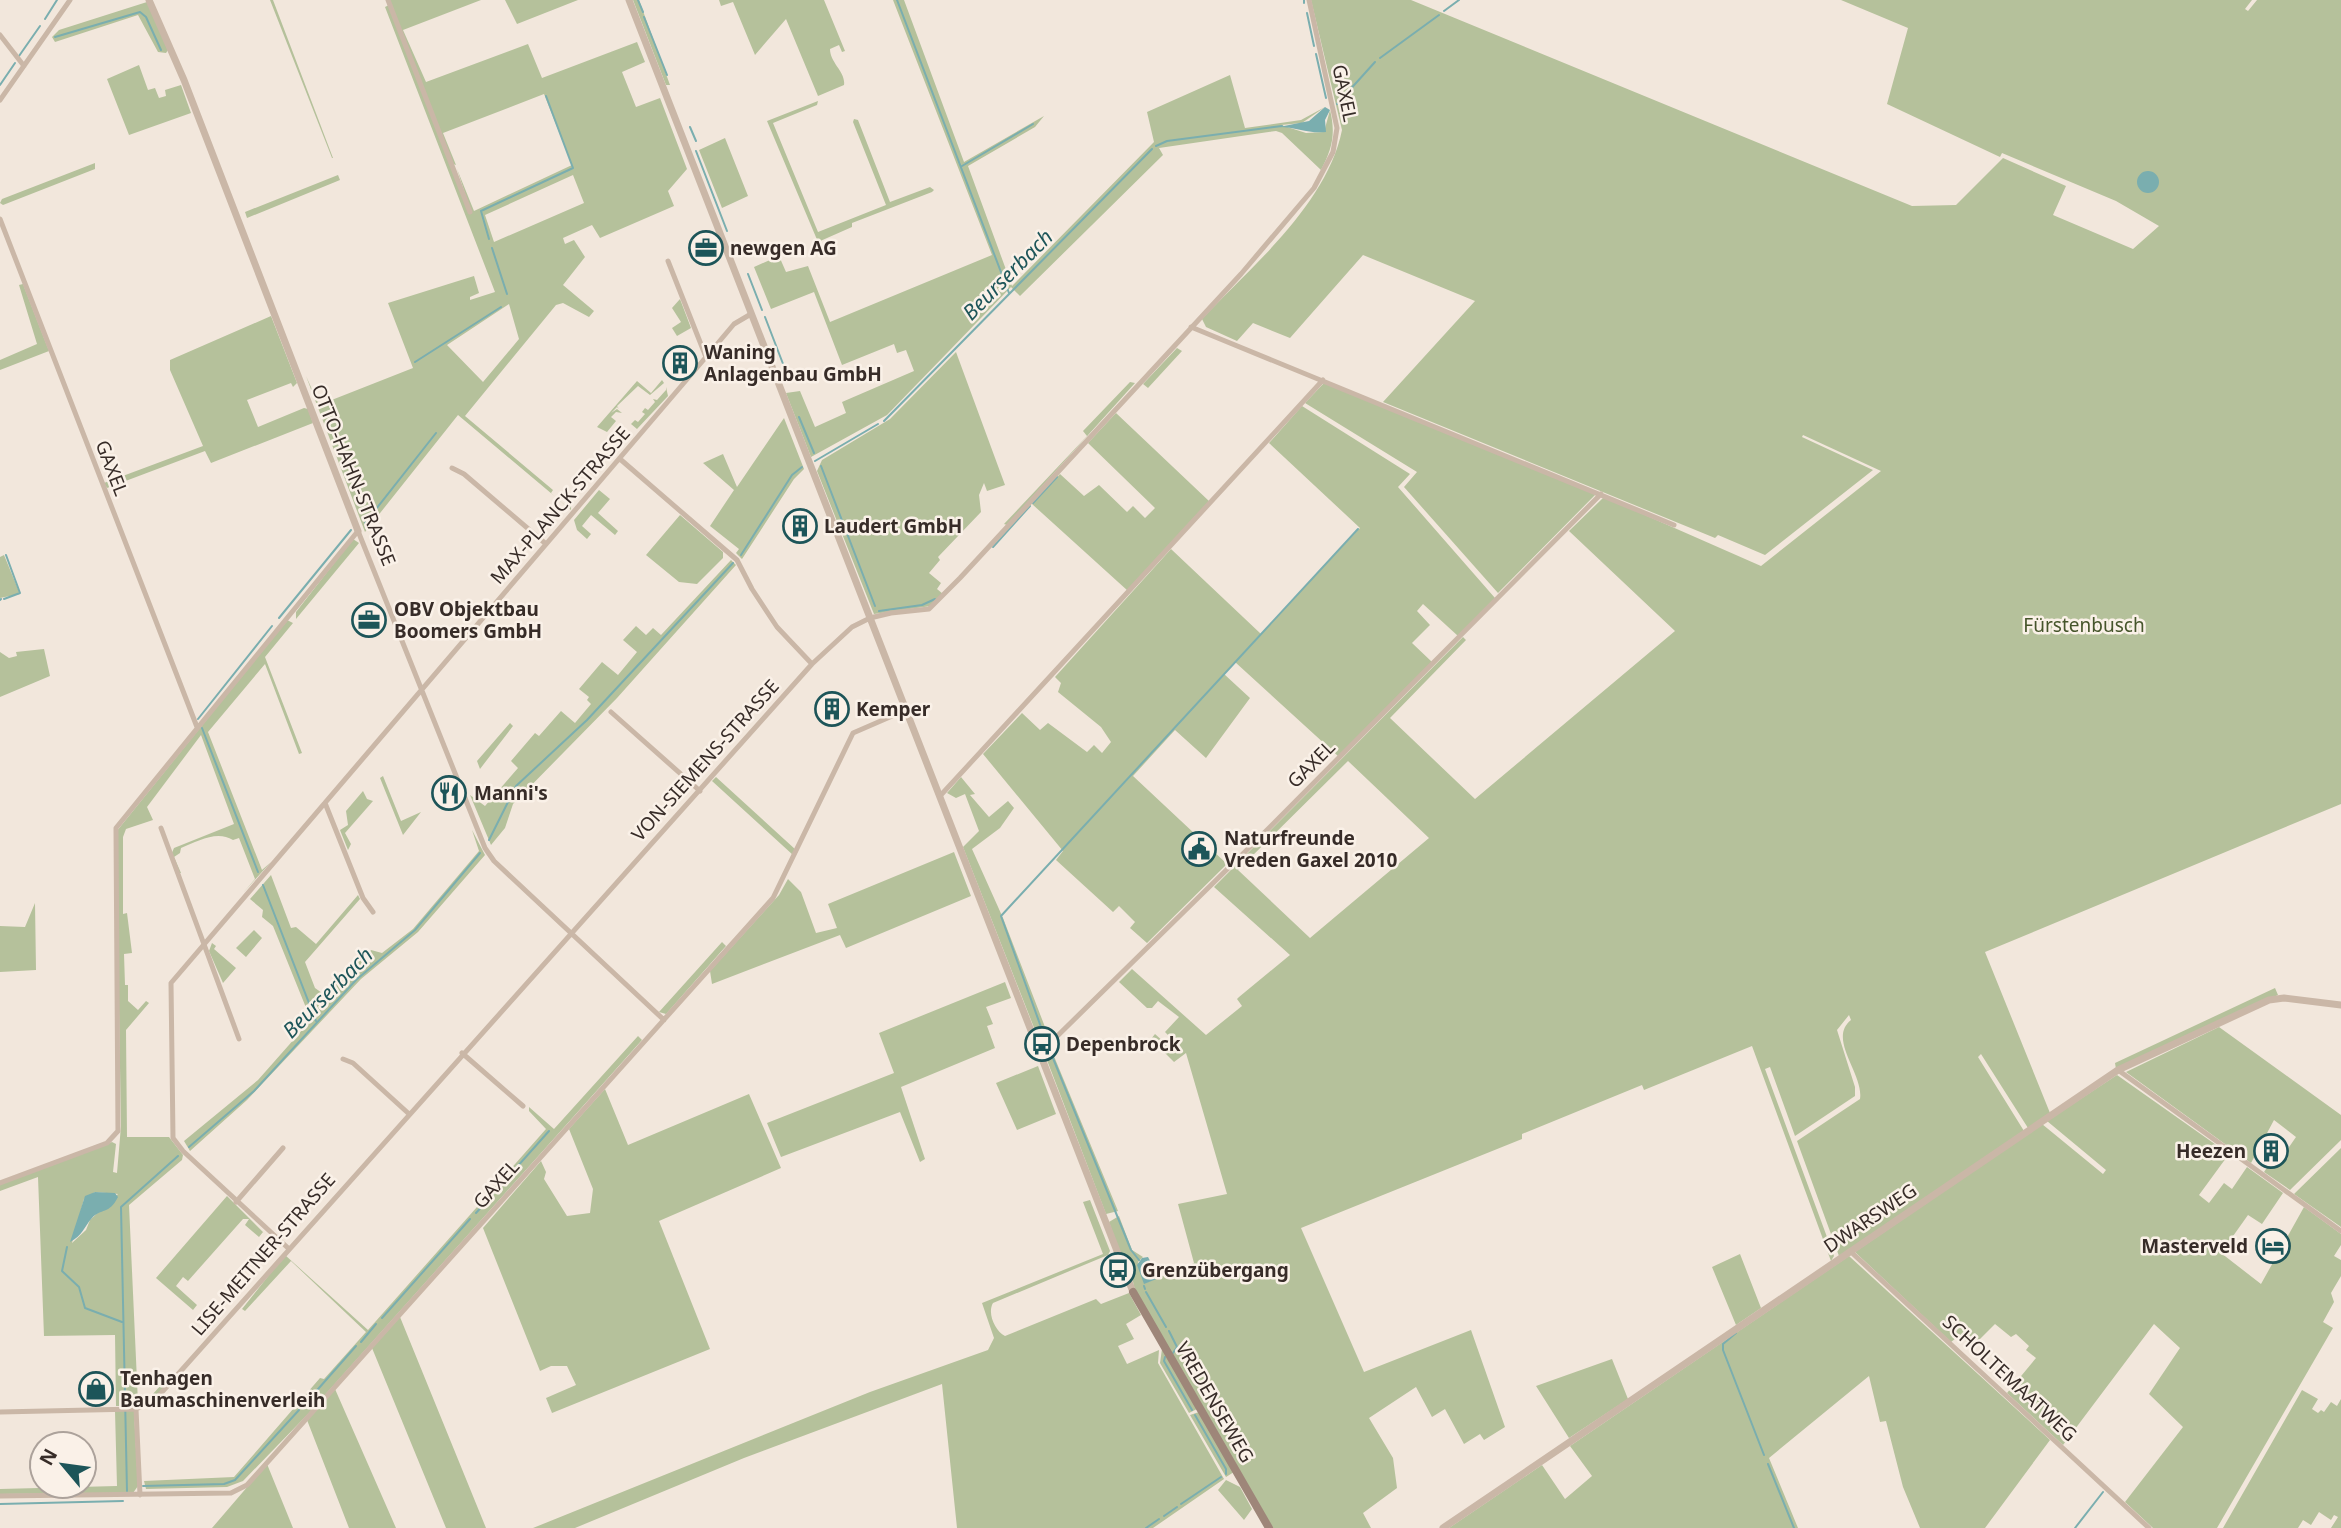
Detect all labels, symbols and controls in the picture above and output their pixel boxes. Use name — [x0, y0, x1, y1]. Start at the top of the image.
street label: GAXEL — [1326, 62, 1364, 124]
water label: Beurserbach — [956, 223, 1059, 326]
office icon: newgen AG — [687, 229, 725, 267]
place label: newgen AG — [730, 235, 837, 261]
place label: Waning Anlagenbau GmbH — [704, 339, 882, 387]
building icon: Waning Anlagenbau GmbH — [661, 344, 699, 382]
street label: OTTO-HAHN-STRASSE — [306, 380, 402, 570]
street label: MAX-PLANCK-STRASSE — [484, 421, 636, 589]
street label: GAXEL — [90, 436, 134, 500]
building icon: Laudert GmbH — [781, 507, 819, 545]
place label: Laudert GmbH — [824, 513, 962, 539]
place label: OBV Objektbau Boomers GmbH — [394, 596, 542, 644]
office icon: OBV Objektbau Boomers GmbH — [350, 601, 388, 639]
park label: Fürstenbusch — [2023, 612, 2145, 638]
street label: VON-SIEMENS-STRASSE — [625, 674, 785, 846]
building icon: Kemper — [813, 690, 851, 728]
place label: Kemper — [856, 696, 931, 722]
street label: GAXEL — [1281, 734, 1341, 794]
restaurant icon: Manni's — [430, 774, 468, 812]
place label: Manni's — [474, 780, 548, 806]
place label: Naturfreunde Vreden Gaxel 2010 — [1224, 825, 1398, 873]
public building icon: Naturfreunde Vreden Gaxel 2010 — [1180, 830, 1218, 868]
water label: Beurserbach — [276, 941, 379, 1044]
bus stop icon: Depenbrock — [1023, 1025, 1061, 1063]
place label: Depenbrock — [1066, 1031, 1181, 1057]
building icon: Heezen — [2252, 1132, 2290, 1170]
place label: Heezen — [2176, 1138, 2246, 1164]
street label: GAXEL — [467, 1154, 525, 1214]
street label: LISE-MEITNER-STRASSE — [185, 1167, 341, 1341]
street label: DWARSWEG — [1818, 1177, 1922, 1259]
hotel icon: Masterveld — [2254, 1227, 2292, 1265]
place label: Masterveld — [2141, 1233, 2248, 1259]
bus stop icon: Grenzübergang — [1099, 1251, 1137, 1289]
place label: Grenzübergang — [1142, 1257, 1289, 1283]
street label: SCHOLTEMAATWEG — [1937, 1309, 2083, 1447]
street label: VREDENSEWEG — [1170, 1337, 1260, 1467]
place label: Tenhagen Baumaschinenverleih — [120, 1365, 325, 1413]
shop icon: Tenhagen Baumaschinenverleih — [77, 1370, 115, 1408]
north arrow — [28, 1430, 98, 1500]
text: N — [33, 1444, 63, 1470]

